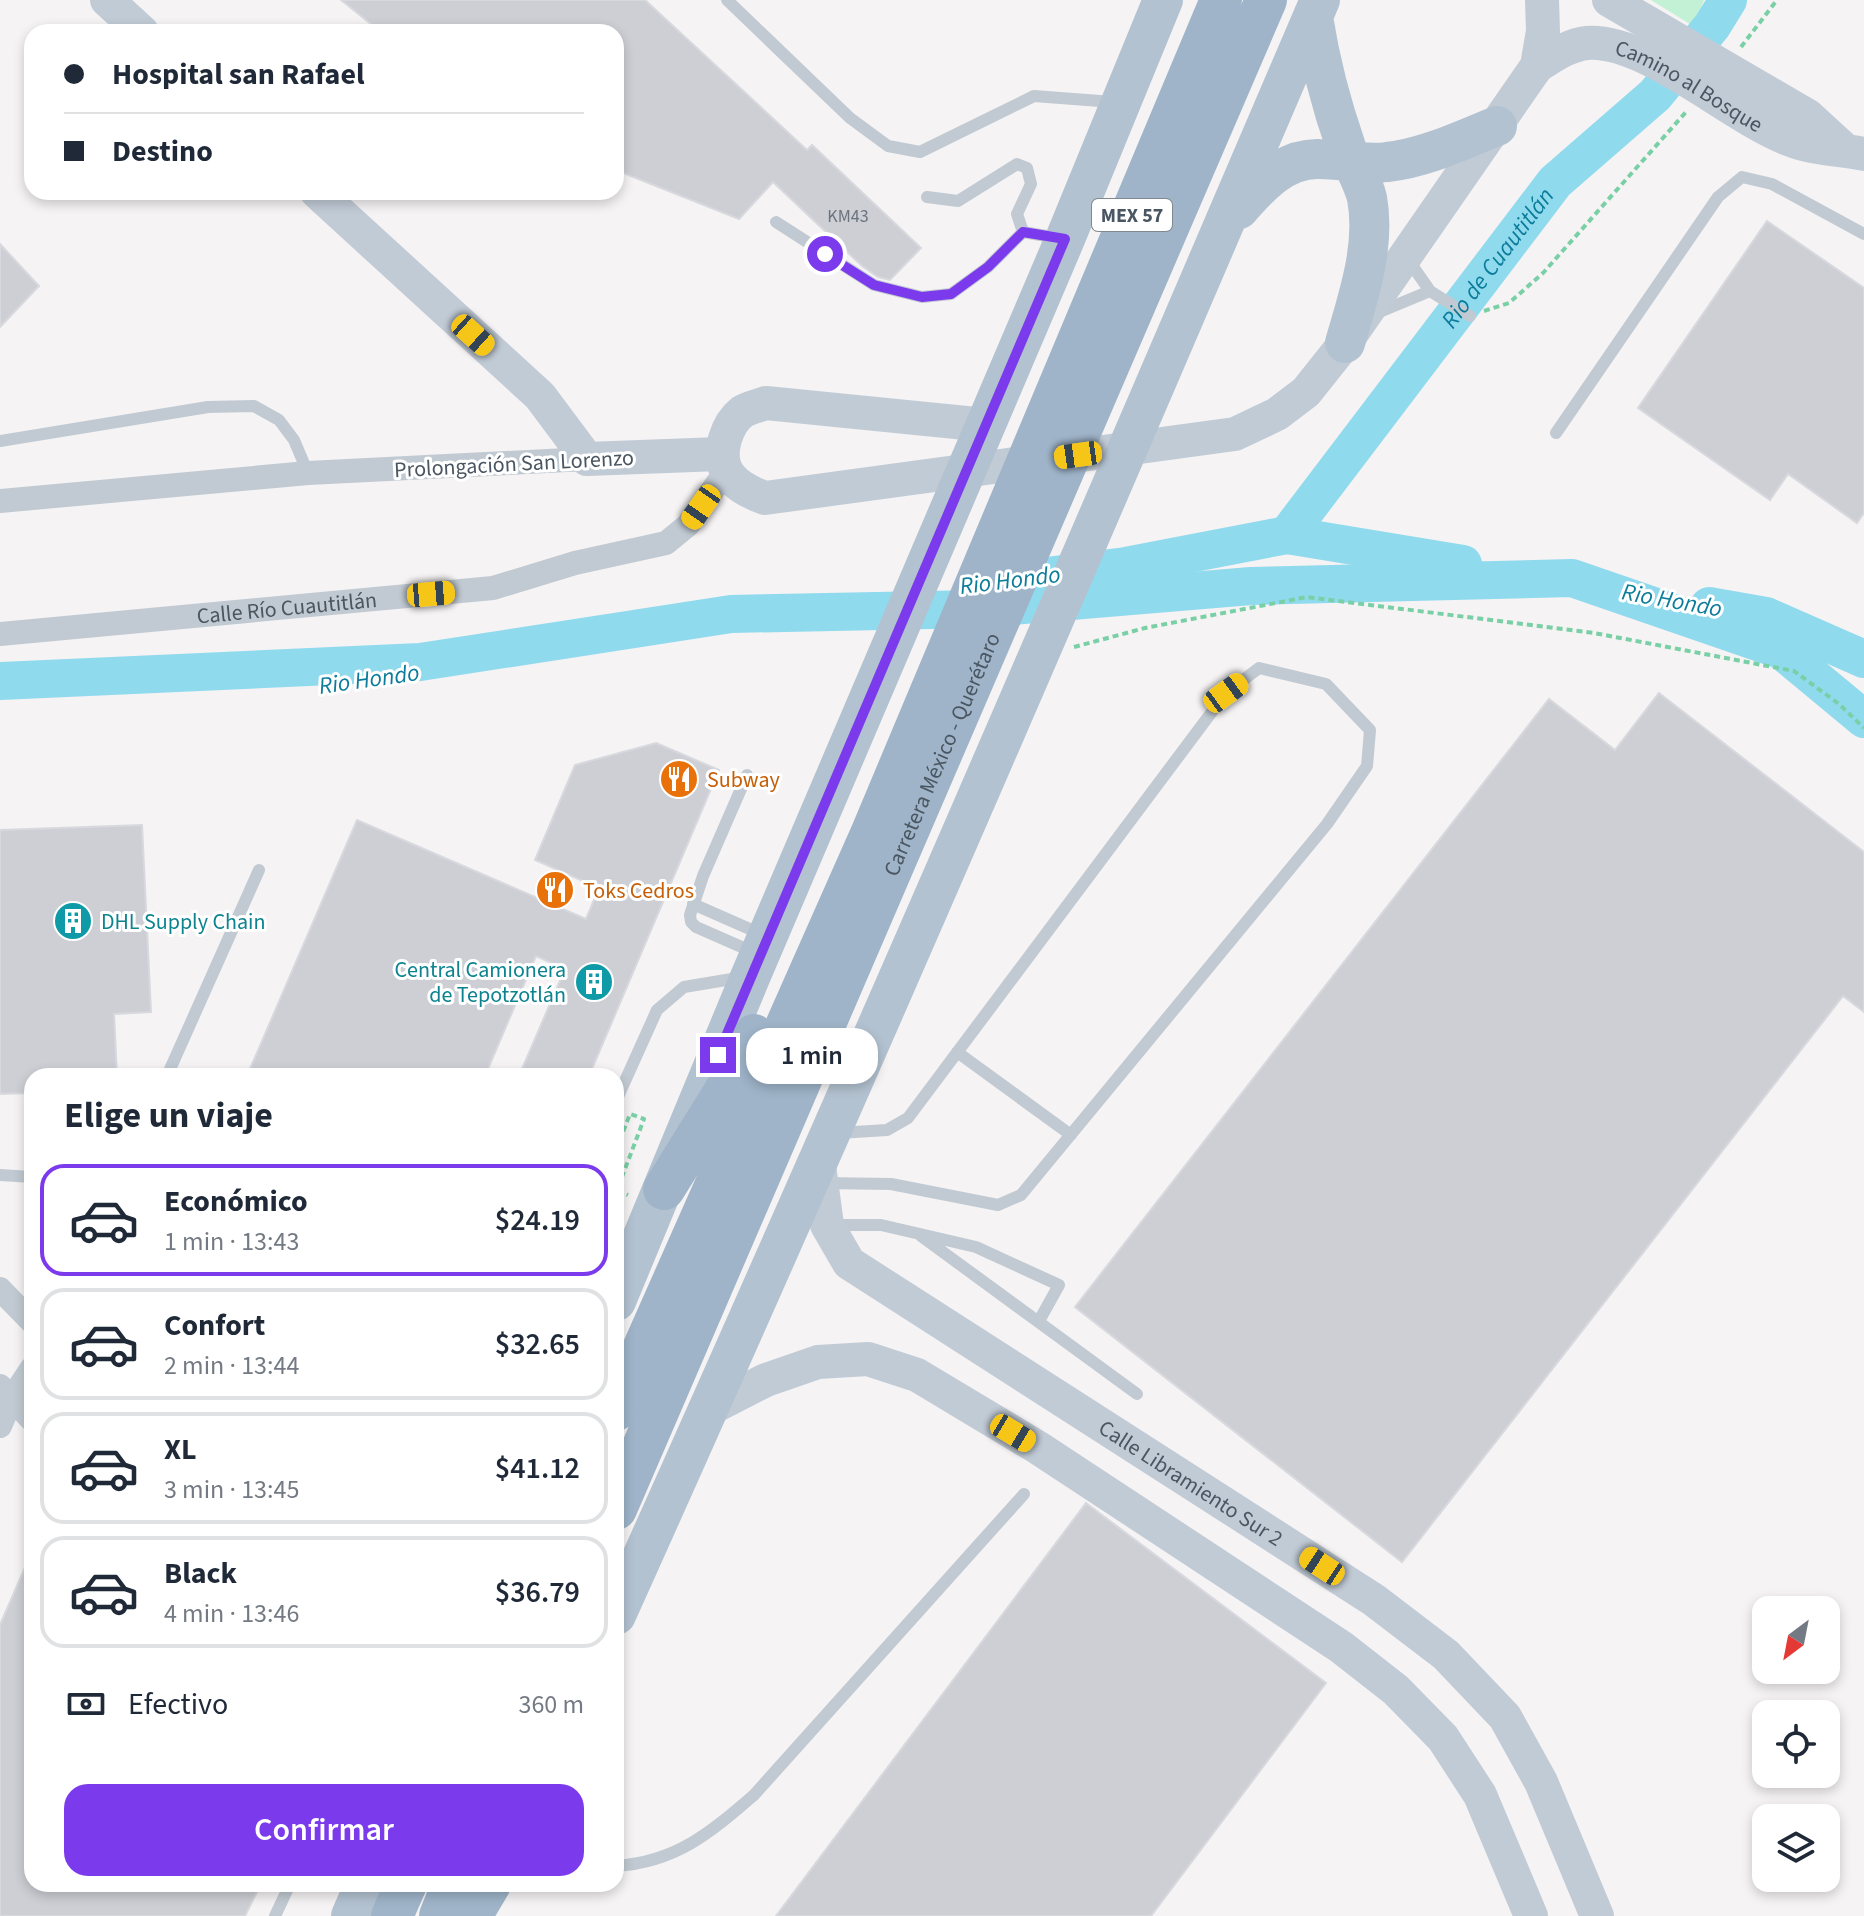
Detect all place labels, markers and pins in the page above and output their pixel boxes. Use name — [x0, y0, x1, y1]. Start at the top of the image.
restaurant icon: Subway — [658, 758, 700, 800]
place label: Subway — [707, 764, 780, 796]
restaurant icon: Toks Cedros — [534, 869, 576, 911]
place label: Toks Cedros — [583, 875, 694, 907]
building icon: DHL Supply Chain — [52, 900, 94, 942]
place label: DHL Supply Chain — [101, 906, 265, 938]
place label: Central Camionera de Tepotzotlán — [394, 954, 566, 1011]
building icon: Central Camionera de Tepotzotlán — [573, 961, 615, 1003]

